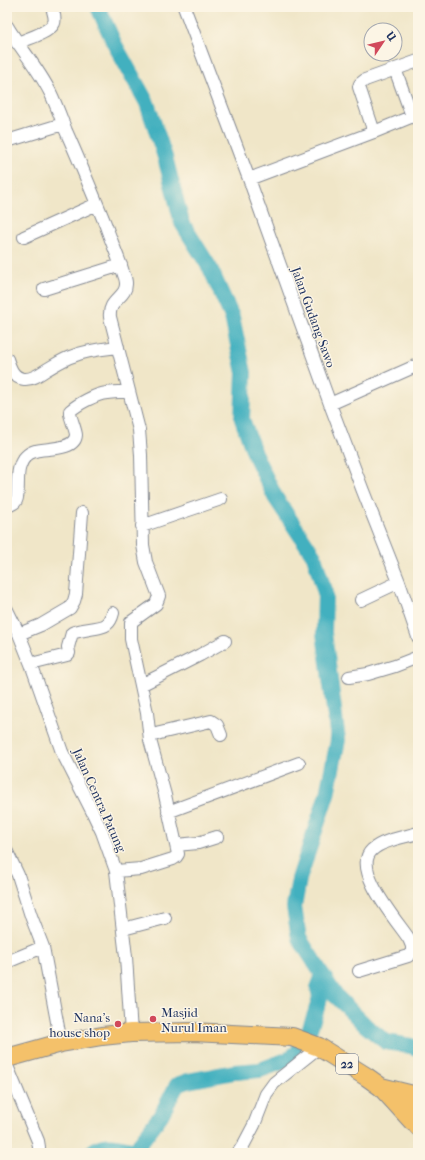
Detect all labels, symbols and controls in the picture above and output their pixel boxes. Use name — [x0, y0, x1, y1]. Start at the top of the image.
north arrow — [363, 22, 403, 62]
text: U — [382, 28, 399, 44]
street label: Jalan Gudang Sawo — [288, 264, 339, 370]
street label: Jalan Centra Patung — [69, 745, 130, 856]
place label: Masjid Nurul Iman — [161, 1005, 227, 1035]
place label: Nana's house shop — [49, 1010, 110, 1040]
marker: Masjid Nurul Iman — [148, 1014, 158, 1024]
marker: Nana's house shop — [113, 1019, 123, 1029]
road number: 22 — [336, 1054, 358, 1074]

